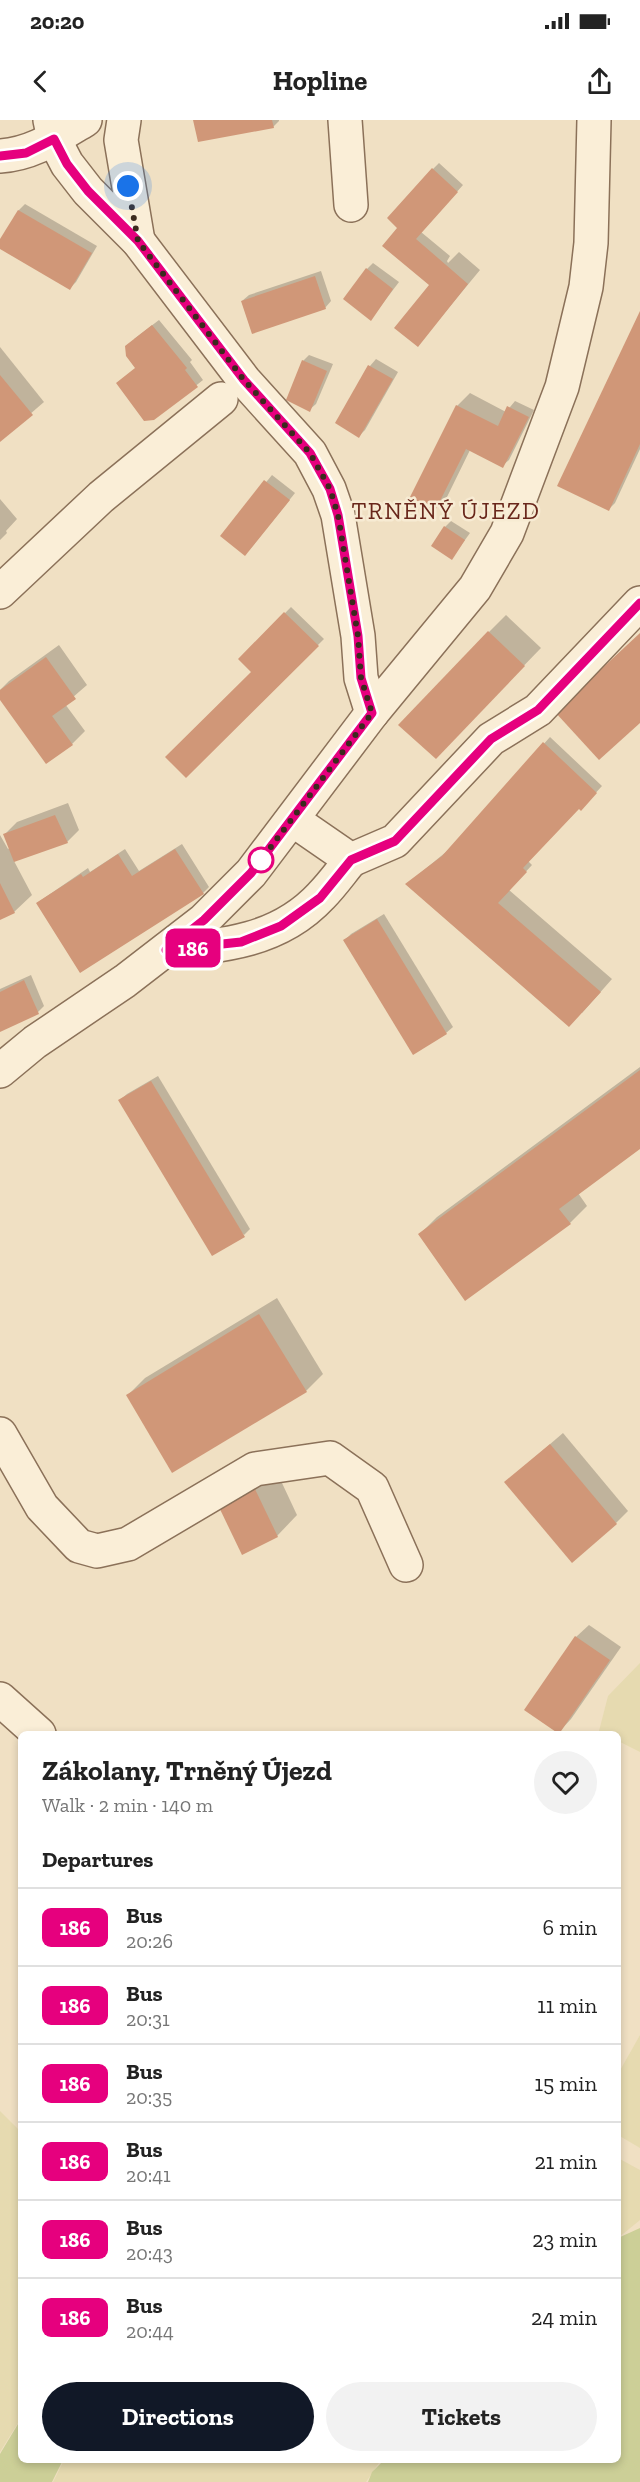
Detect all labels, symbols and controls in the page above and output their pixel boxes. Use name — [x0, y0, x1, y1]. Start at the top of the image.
text: 20:20 — [30, 8, 84, 35]
icon: back — [24, 65, 57, 98]
text: Hopline — [273, 65, 367, 97]
icon: share — [583, 65, 616, 98]
your location — [113, 171, 143, 201]
district label: TRNĚNÝ ÚJEZD — [351, 496, 541, 525]
unlabelled marker — [248, 847, 274, 873]
line badge: 186 — [158, 928, 228, 968]
text: 186 — [177, 936, 209, 961]
button: heart — [534, 1751, 597, 1814]
text: Zákolany, Trněný Újezd — [42, 1754, 332, 1787]
text: Walk · 2 min · 140 m — [42, 1793, 213, 1817]
text: Departures — [42, 1846, 153, 1873]
text: Bus — [126, 1902, 163, 1929]
text: 6 min — [543, 1914, 597, 1941]
text: 186 — [59, 1915, 91, 1940]
text: 20:26 — [126, 1929, 173, 1953]
text: Bus — [126, 1980, 163, 2007]
text: 11 min — [537, 1992, 597, 2019]
text: 186 — [59, 1993, 91, 2018]
text: 20:31 — [126, 2007, 170, 2031]
text: Bus — [126, 2058, 163, 2085]
text: 15 min — [535, 2070, 597, 2097]
text: 186 — [59, 2071, 91, 2096]
text: 20:35 — [126, 2085, 172, 2109]
text: Bus — [126, 2136, 163, 2163]
text: 21 min — [534, 2148, 597, 2175]
text: 186 — [59, 2149, 91, 2174]
text: 20:41 — [126, 2163, 171, 2187]
text: Bus — [126, 2214, 163, 2241]
text: 23 min — [532, 2226, 597, 2253]
text: 186 — [59, 2227, 91, 2252]
text: 20:43 — [126, 2241, 173, 2265]
text: Bus — [126, 2292, 163, 2319]
text: 24 min — [531, 2304, 597, 2331]
text: 186 — [59, 2305, 91, 2330]
text: 20:44 — [126, 2319, 174, 2343]
button: Directions — [42, 2382, 314, 2451]
button: Tickets — [326, 2382, 597, 2451]

